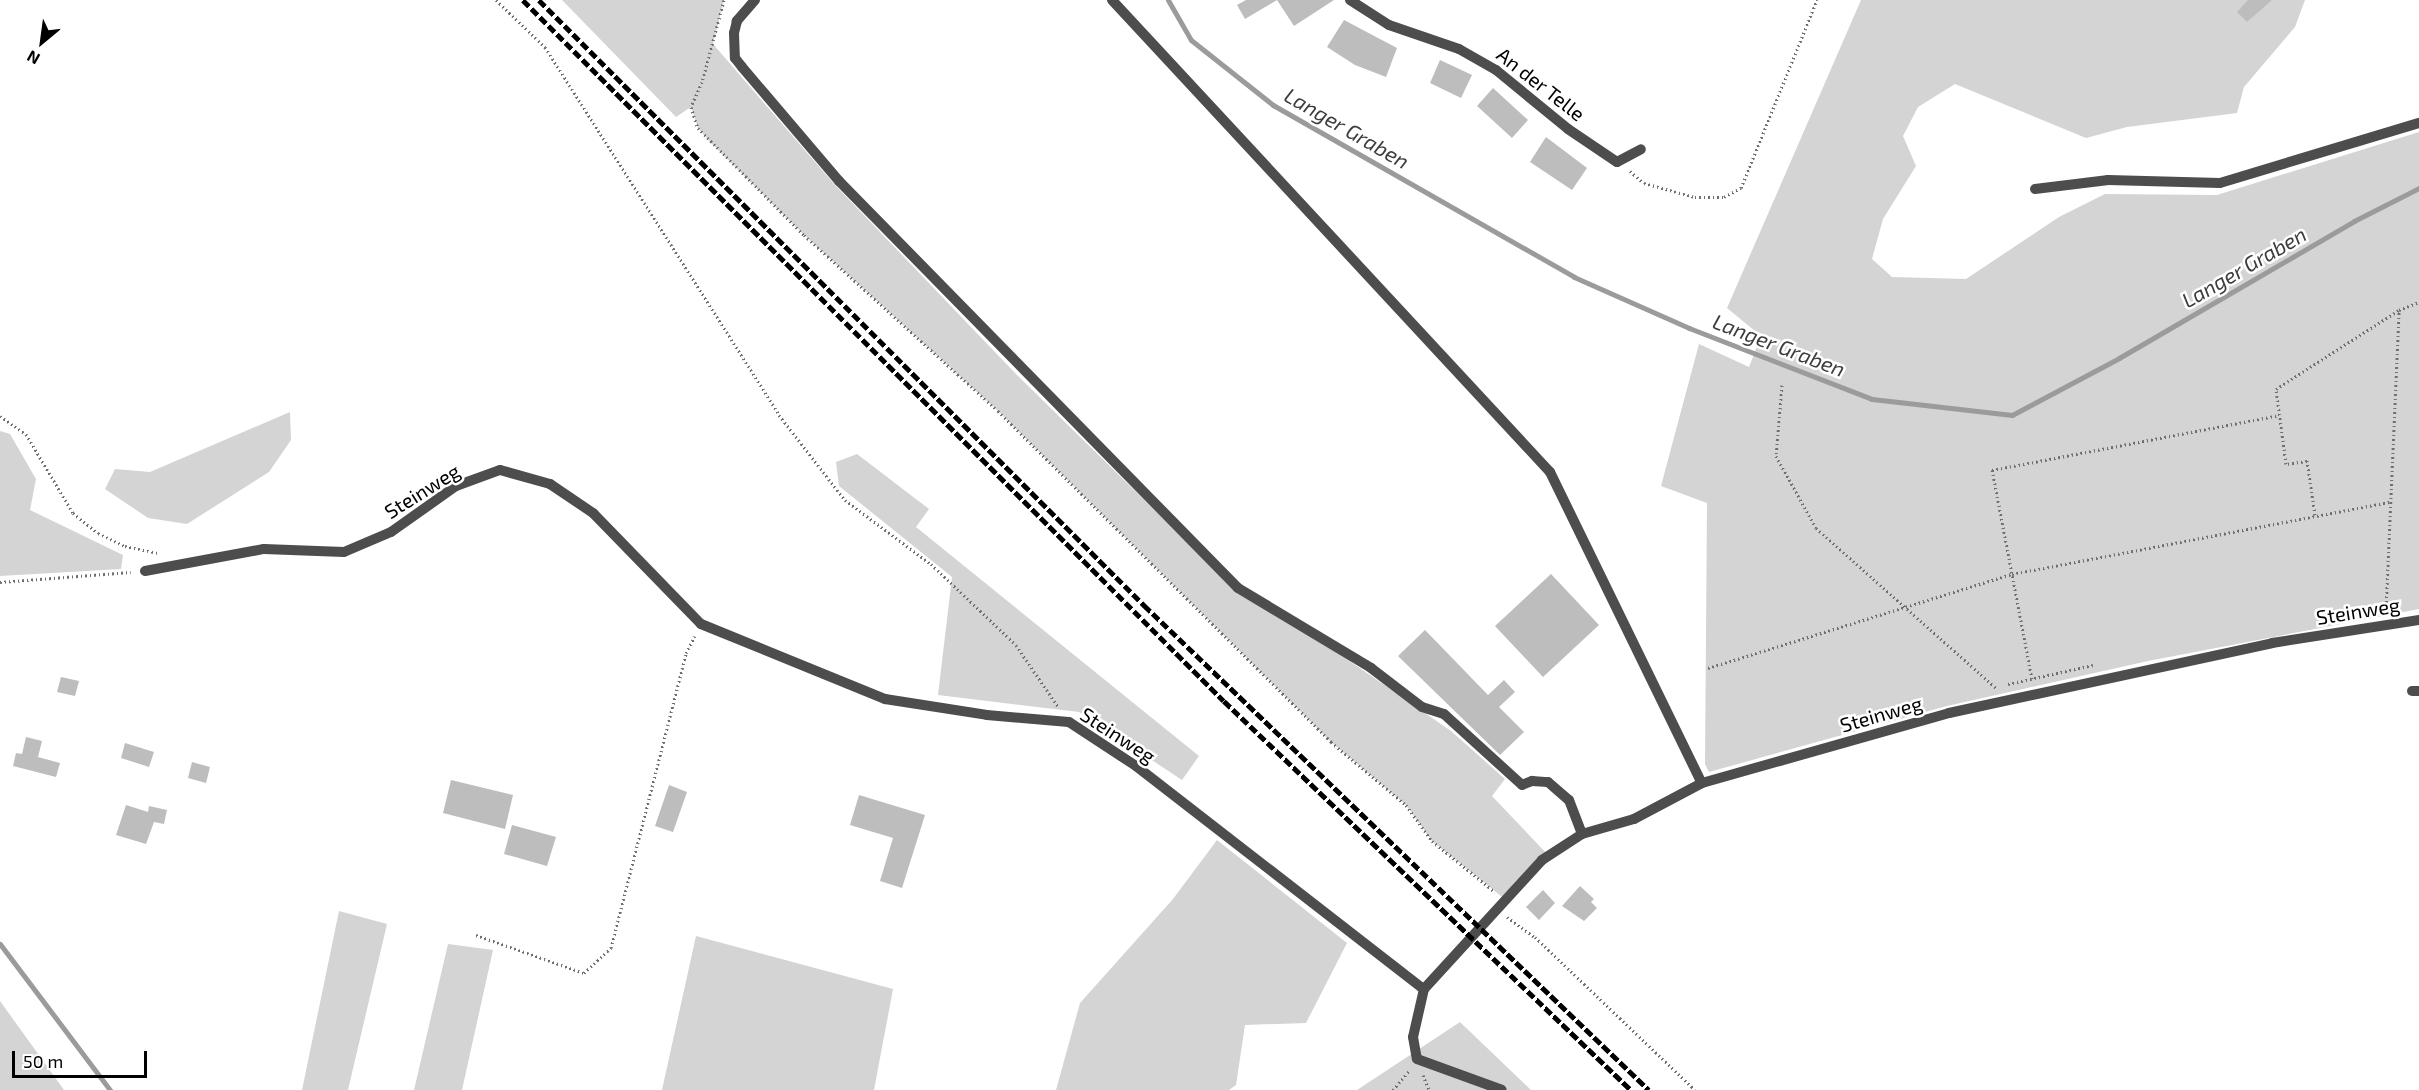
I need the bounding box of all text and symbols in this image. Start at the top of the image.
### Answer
north arrow [12,12,72,72]
street label: An der Telle [1492,42,1590,126]
text: N [23,47,43,69]
water label: Langer Graben [1280,82,1414,174]
water label: Langer Graben [2177,221,2311,313]
water label: Langer Graben [1709,308,1849,382]
street label: Steinweg [380,458,464,524]
street label: Steinweg [2314,593,2402,629]
street label: Steinweg [1837,691,1925,737]
street label: Steinweg [1076,702,1160,768]
scale bar [15,1039,150,1077]
text: 50 m [23,1050,63,1072]

